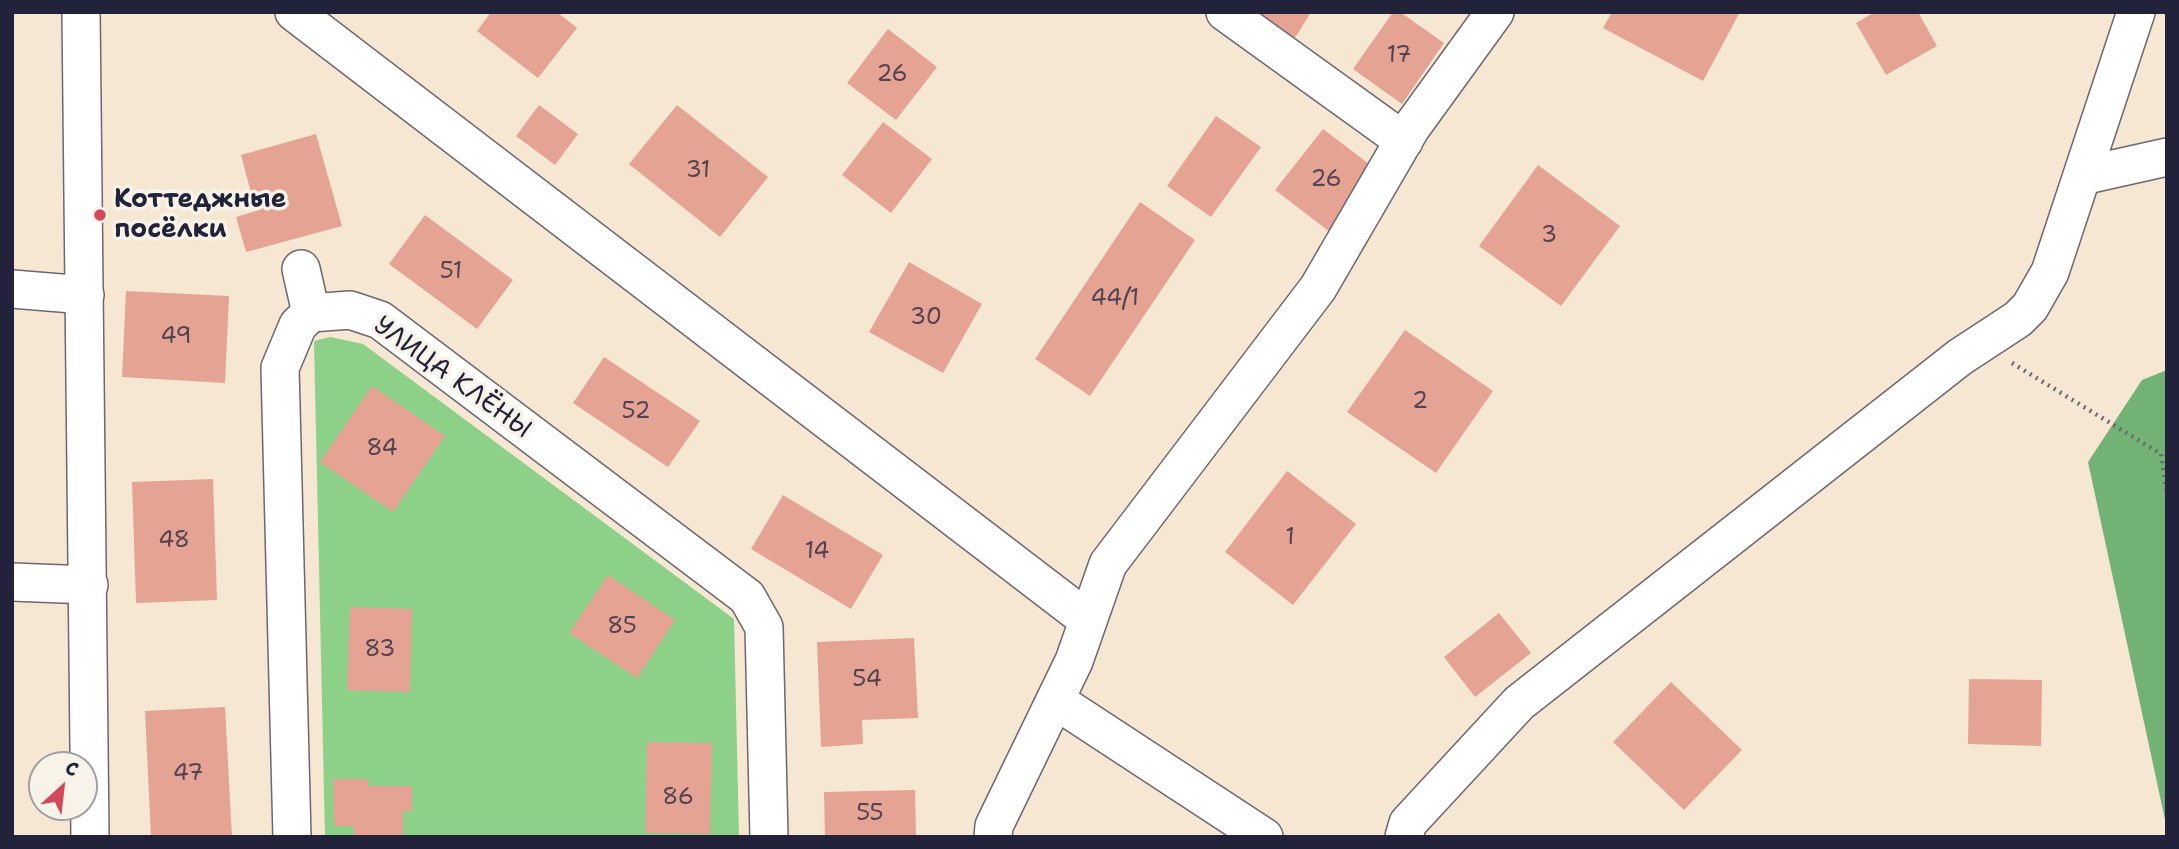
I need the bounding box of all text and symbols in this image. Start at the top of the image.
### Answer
house number: 17 [1387,42,1411,70]
house number: 26 [876,61,908,89]
house number: 31 [686,157,710,185]
house number: 26 [1310,166,1342,194]
place label: Коттеджные посёлки [114,184,286,246]
marker: Коттеджные посёлки [92,207,108,223]
house number: 3 [1541,222,1557,250]
house number: 51 [440,258,462,286]
house number: 44/1 [1091,285,1139,313]
house number: 30 [910,304,942,332]
street label: УЛИЦА КЛЁНЫ [367,310,537,446]
house number: 49 [160,323,192,351]
house number: 2 [1412,388,1428,416]
house number: 52 [622,398,650,426]
house number: 84 [366,435,398,463]
house number: 1 [1285,524,1295,552]
house number: 48 [158,527,190,555]
house number: 14 [805,538,829,566]
house number: 85 [607,613,637,641]
house number: 83 [365,636,395,664]
house number: 54 [852,666,882,694]
north arrow [28,751,98,821]
text: С [61,755,83,782]
house number: 47 [173,760,203,788]
house number: 86 [662,784,694,812]
house number: 55 [856,800,884,828]

